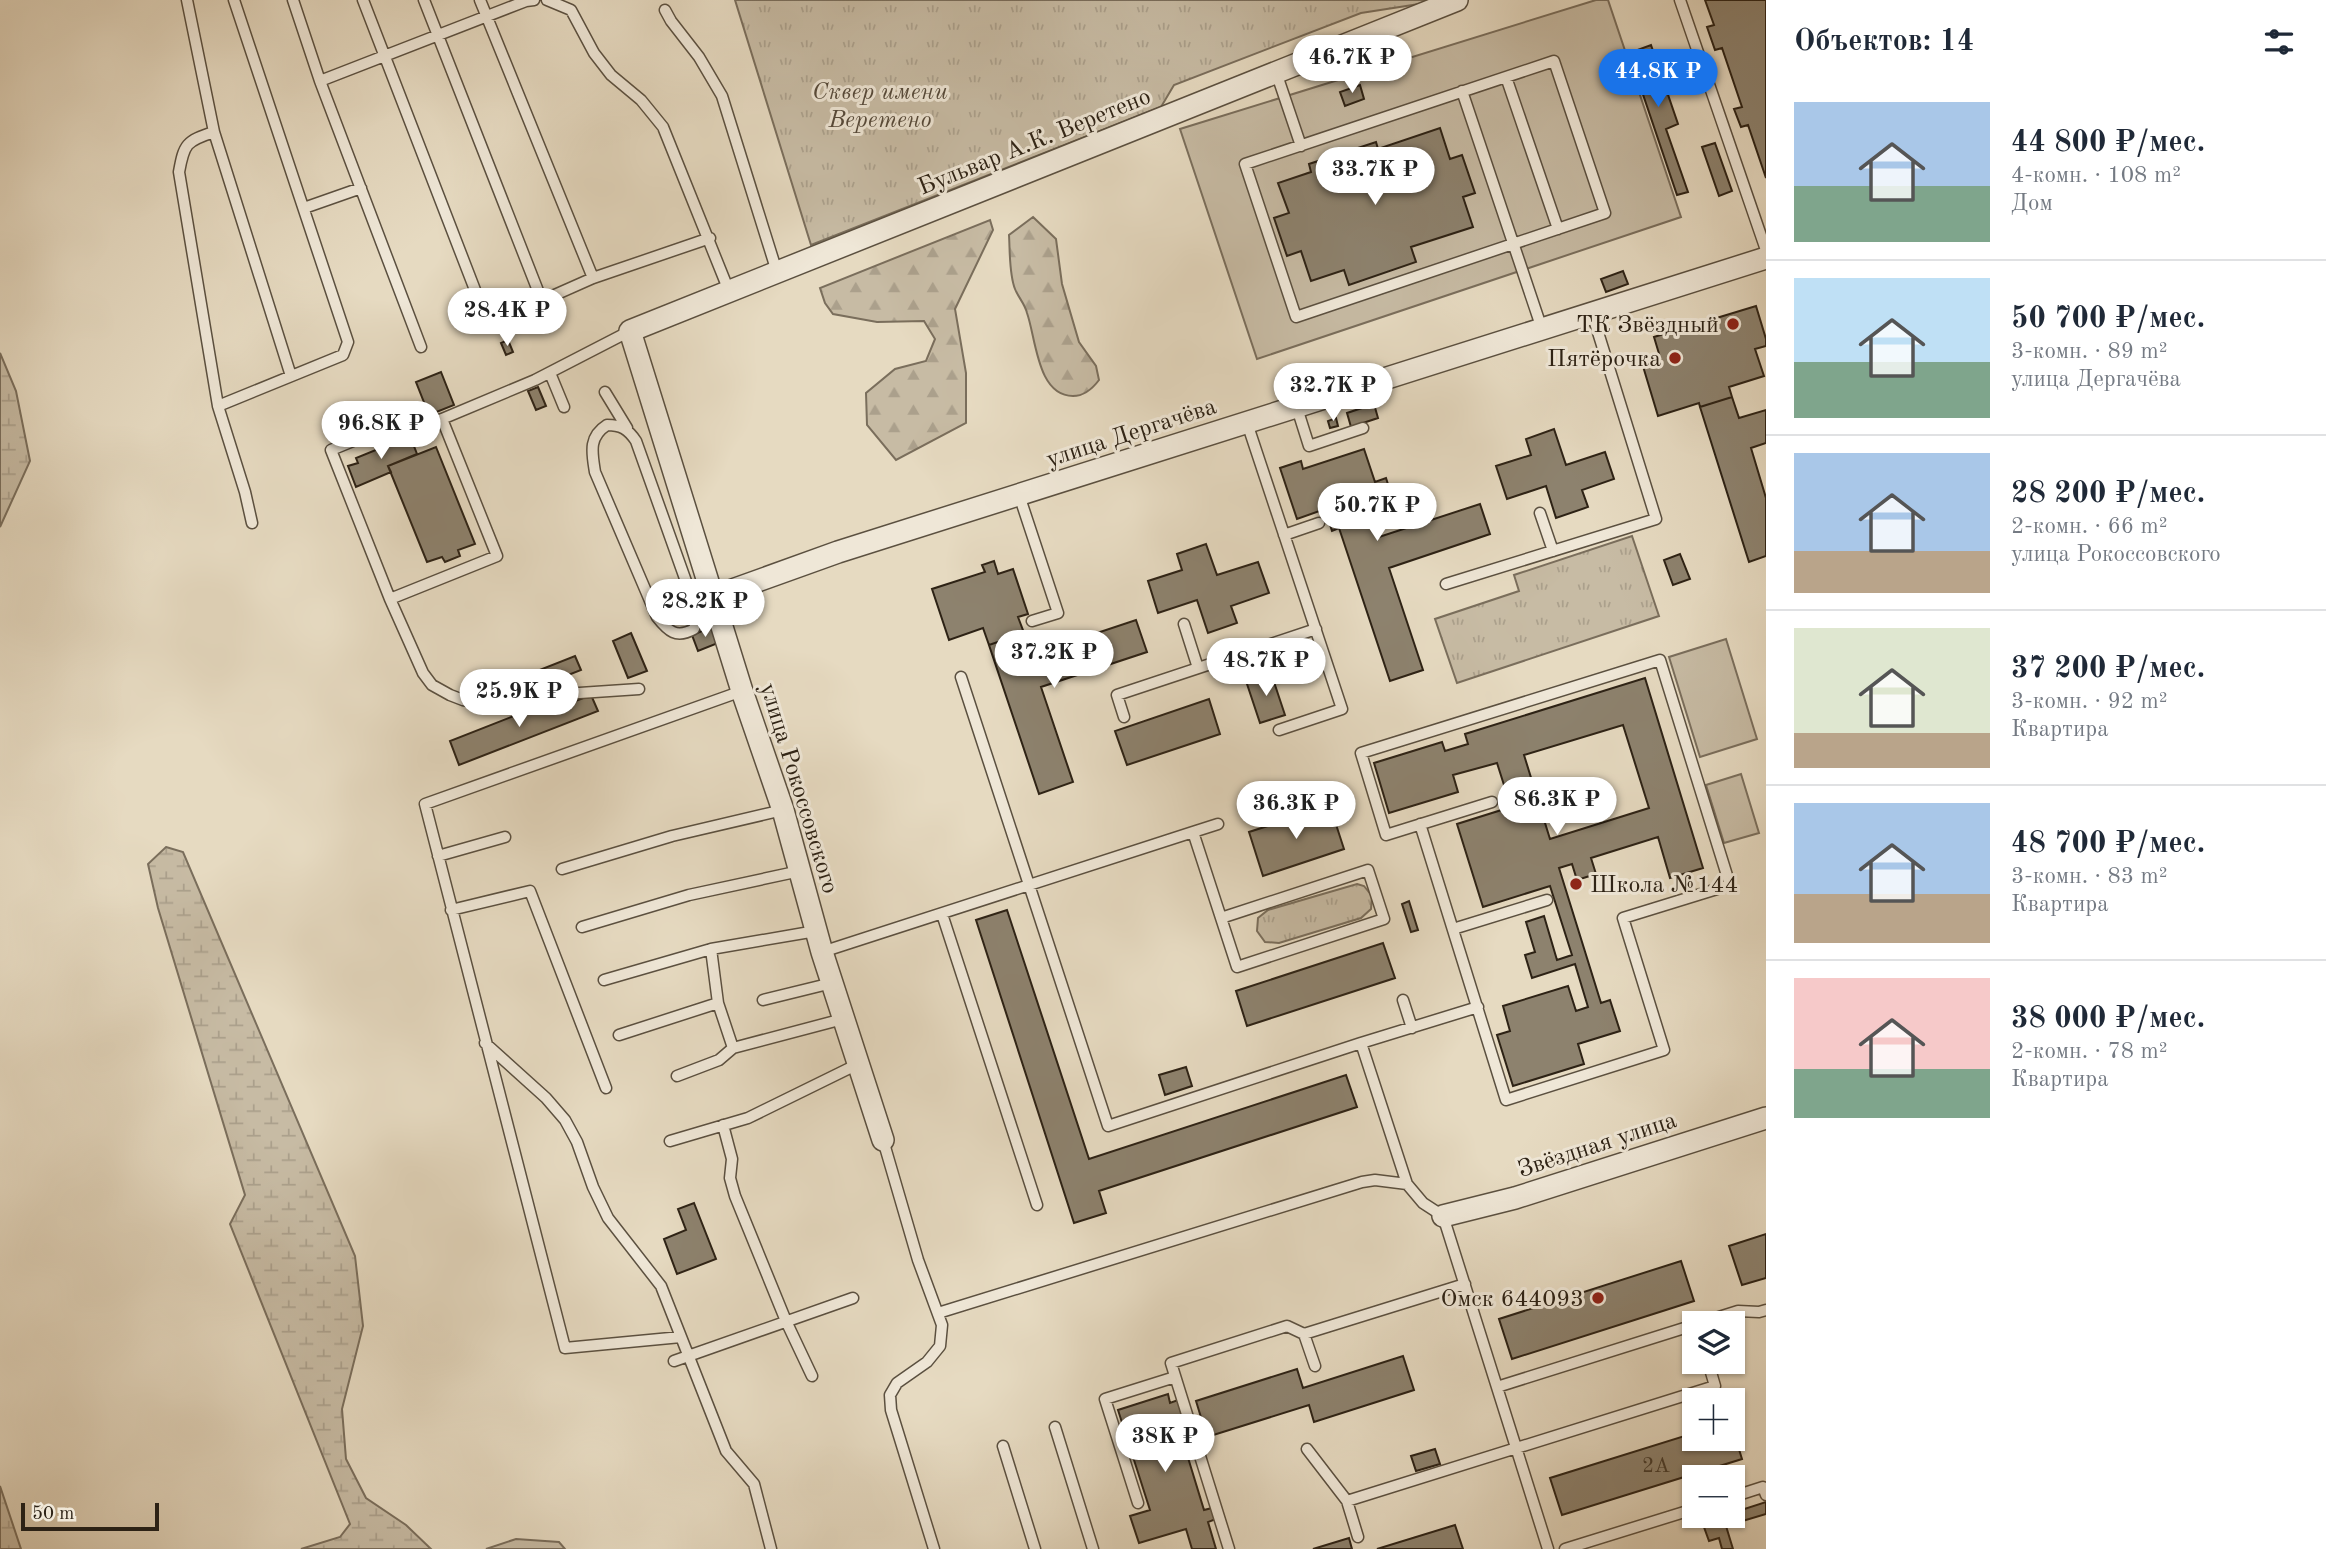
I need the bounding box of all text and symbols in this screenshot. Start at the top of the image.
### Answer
icon: filters [2260,23,2298,61]
text: Объектов: 14 [1794,27,1974,57]
pin: 46.7K ₽ [1287,36,1417,95]
text: 46.7K ₽ [1309,46,1395,69]
pin: 44.8K ₽ [1593,50,1723,109]
text: 44.8K ₽ [1615,60,1701,83]
park label: Сквер имени Веретено [812,81,948,133]
street label: Бульвар А.К. Веретено [915,85,1155,201]
text: 44 800 ₽/мес. [2011,128,2205,158]
icon: home [1850,130,1934,214]
pin: 33.7K ₽ [1310,148,1440,207]
text: 33.7K ₽ [1332,158,1418,181]
text: 4-комн. · 108 m² [2011,164,2181,187]
text: Дом [2011,192,2053,215]
pin: 28.4K ₽ [442,288,572,348]
text: 28.4K ₽ [464,299,550,322]
text: 50 700 ₽/мес. [2011,304,2205,334]
icon: home [1850,306,1934,390]
place label: ТК Звёздный [1576,314,1719,338]
marker: ТК Звёздный [1725,316,1741,332]
text: 3-комн. · 89 m² [2011,340,2168,363]
place label: Пятёрочка [1547,348,1661,372]
marker: Пятёрочка [1667,350,1683,366]
pin: 32.7K ₽ [1268,364,1398,423]
text: улица Дергачёва [2011,368,2181,391]
text: 32.7K ₽ [1290,374,1376,397]
street label: улица Дергачёва [1044,395,1220,473]
pin: 96.8K ₽ [316,402,446,461]
text: 96.8K ₽ [338,412,424,435]
text: 28 200 ₽/мес. [2011,479,2205,509]
icon: home [1850,481,1934,565]
pin: 50.7K ₽ [1312,484,1442,543]
text: 50.7K ₽ [1334,494,1420,517]
text: 2-комн. · 66 m² [2011,515,2168,538]
text: улица Рокоссовского [2011,543,2221,566]
pin: 28.2K ₽ [640,580,770,639]
text: 28.2K ₽ [662,590,748,613]
pin: 37.2K ₽ [989,630,1119,690]
pin: 48.7K ₽ [1201,638,1331,698]
text: 37.2K ₽ [1011,641,1097,664]
text: 48.7K ₽ [1223,649,1309,672]
text: 37 200 ₽/мес. [2011,654,2205,684]
icon: home [1850,656,1934,740]
pin: 25.9K ₽ [454,670,584,729]
text: 25.9K ₽ [476,680,562,703]
street label: улица Рокоссовского [755,680,842,897]
text: 3-комн. · 92 m² [2011,690,2168,713]
text: Квартира [2011,718,2109,741]
pin: 86.3K ₽ [1492,778,1622,837]
pin: 36.3K ₽ [1231,782,1361,841]
text: 86.3K ₽ [1514,788,1600,811]
text: 36.3K ₽ [1253,792,1339,815]
text: 48 700 ₽/мес. [2011,829,2205,859]
icon: home [1850,831,1934,915]
text: 3-комн. · 83 m² [2011,865,2168,888]
place label: Школа №144 [1590,874,1738,898]
marker: Школа №144 [1568,876,1584,892]
text: Квартира [2011,893,2109,916]
text: 38 000 ₽/мес. [2011,1004,2205,1034]
icon: home [1850,1006,1934,1090]
text: 2-комн. · 78 m² [2011,1040,2168,1063]
text: Квартира [2011,1068,2109,1091]
street label: Звёздная улица [1515,1109,1680,1183]
place label: Омск 644093 [1441,1288,1584,1312]
marker: Омск 644093 [1590,1290,1606,1306]
map controls [1682,1311,1745,1528]
button: layers [1682,1311,1745,1374]
button: + [1682,1388,1745,1451]
pin: 38K ₽ [1116,1414,1214,1474]
text: 38K ₽ [1132,1425,1198,1448]
house number: 2А [1642,1456,1670,1477]
button: − [1682,1465,1745,1528]
scale bar [21,1500,159,1532]
text: 50 m [32,1505,74,1524]

